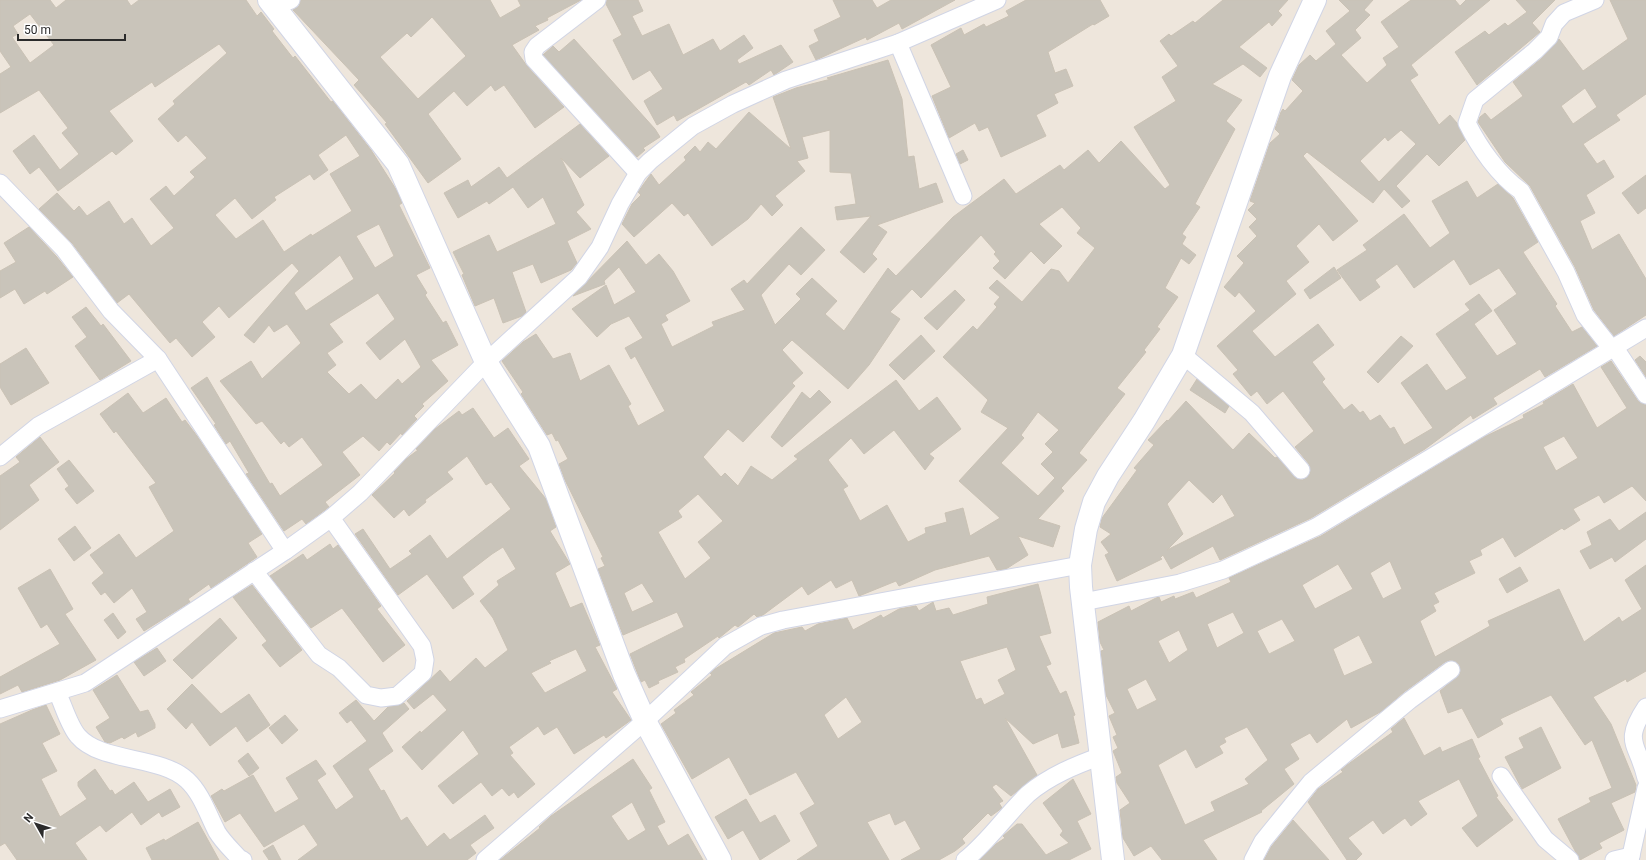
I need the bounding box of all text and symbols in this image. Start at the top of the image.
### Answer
scale bar [18,16,125,42]
text: 50 m [24,23,51,37]
north arrow [16,804,56,844]
text: N [21,811,36,825]

